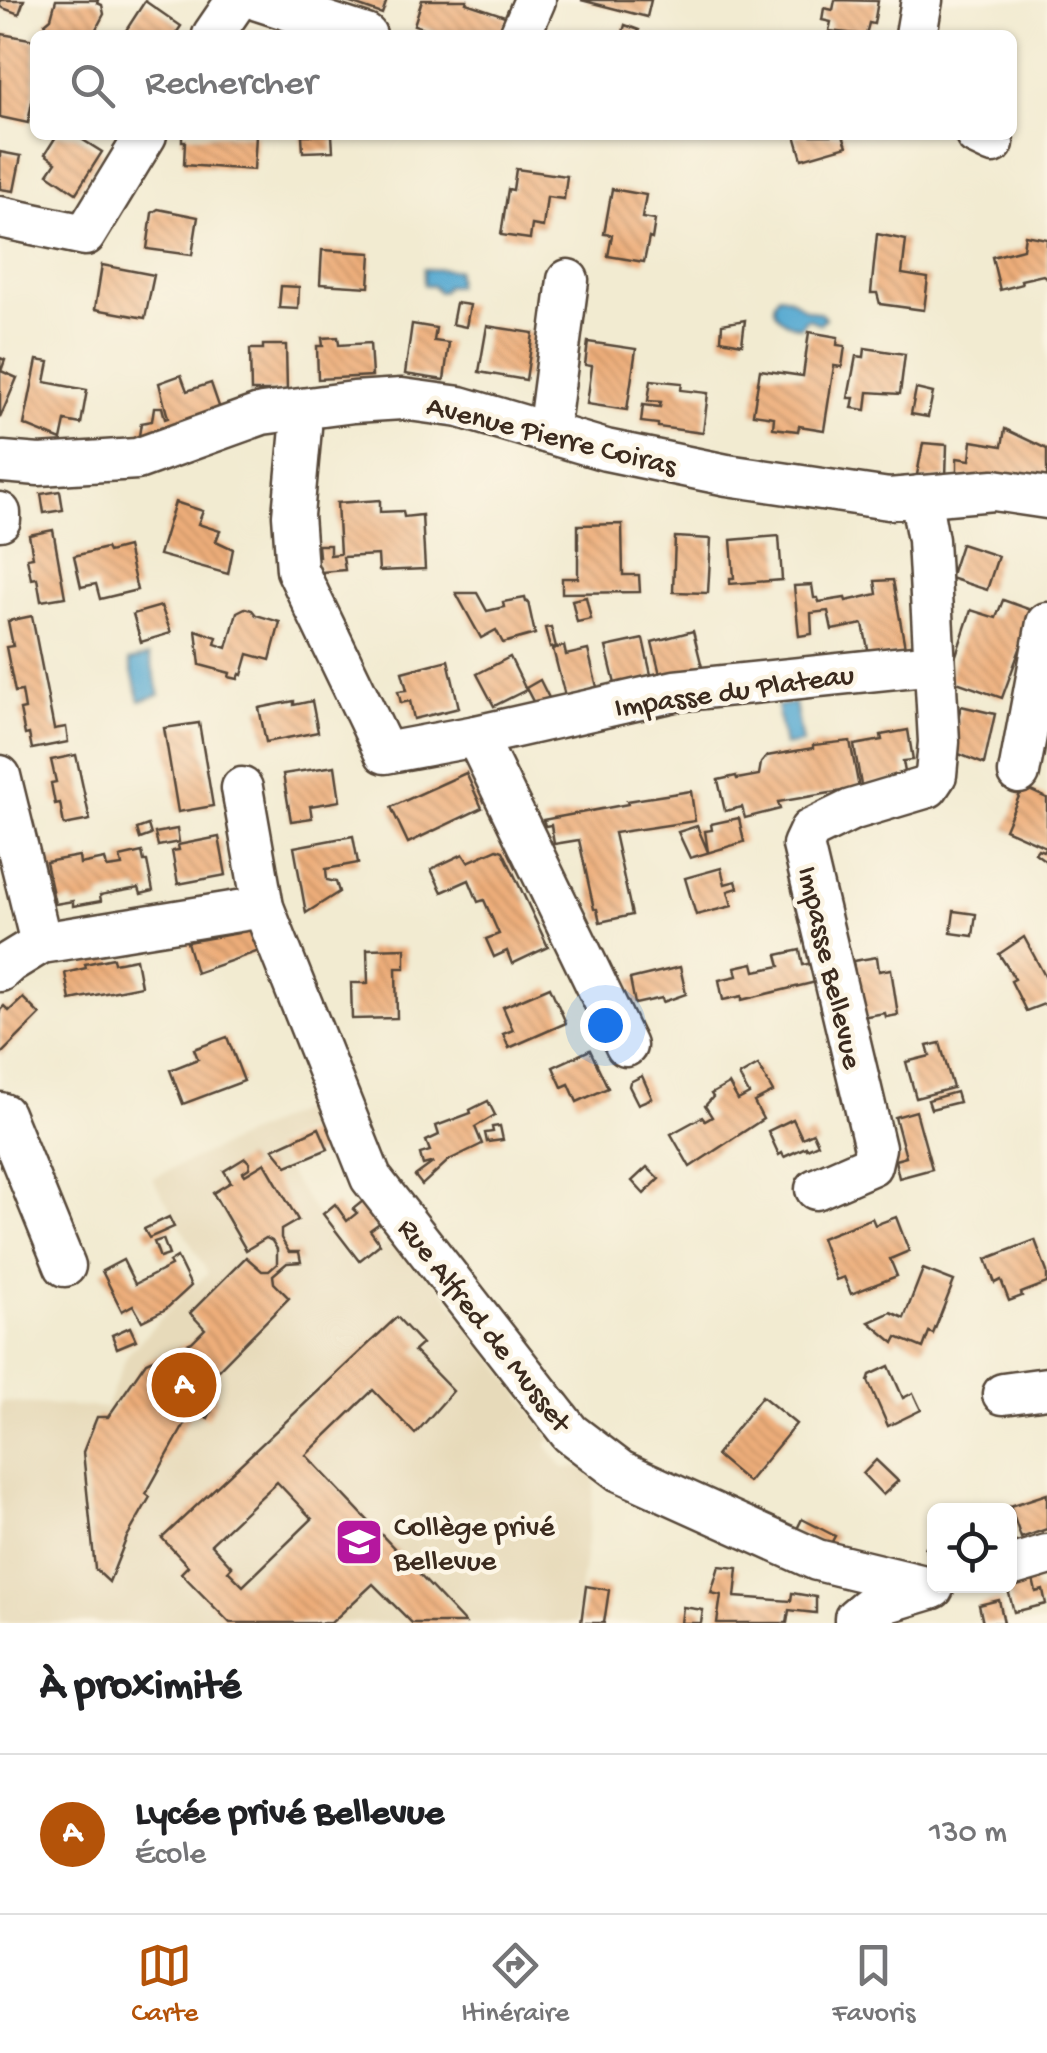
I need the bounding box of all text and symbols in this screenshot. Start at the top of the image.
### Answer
search box [30,30,1017,140]
icon: search [65,58,120,113]
text: Rechercher [145,63,317,107]
street label: Avenue Pierre Coiras [422,390,680,487]
street label: Impasse du Plateau [613,659,857,728]
street label: Impasse Bellevue [787,863,868,1073]
your location [580,1000,631,1051]
street label: Rue Alfred de Musset [388,1213,578,1443]
pin: A [152,1348,216,1422]
map controls [927,1503,1017,1593]
button: locate [927,1503,1017,1593]
place label: Collège privé Bellevue [393,1512,555,1581]
school or university icon: Collège privé Bellevue [333,1516,385,1568]
text: À proximité [40,1664,241,1713]
text: Lycée privé Bellevue [135,1793,444,1837]
text: A [63,1815,82,1853]
text: 130 m [929,1815,1007,1853]
text: École [135,1837,206,1875]
tab: Carte [132,1938,198,2031]
tab: Itinéraire [461,1938,569,2031]
tab: Favoris [832,1938,915,2031]

